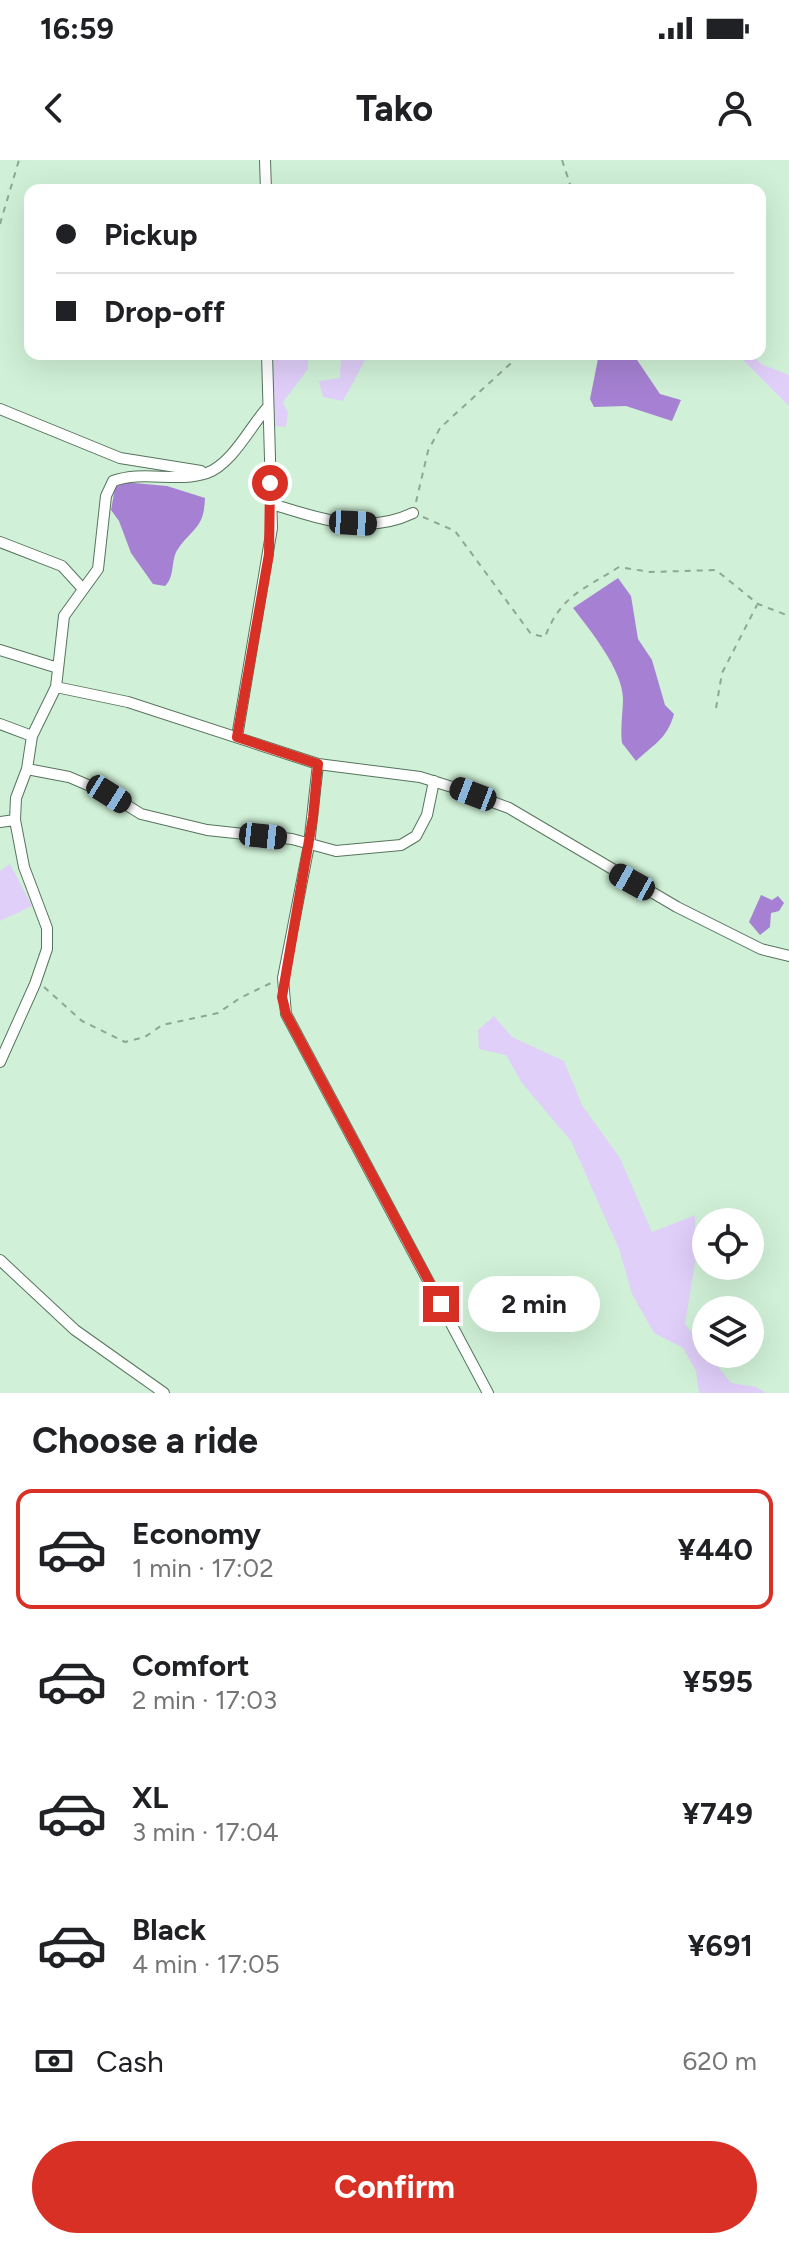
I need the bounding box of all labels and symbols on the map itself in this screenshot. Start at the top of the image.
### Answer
route start [252,465,288,501]
car [328,510,378,536]
car [82,771,136,817]
car [446,774,500,814]
car [238,822,288,850]
car [605,860,659,904]
callout: 2 min [469,1276,601,1332]
route end [423,1286,459,1322]

